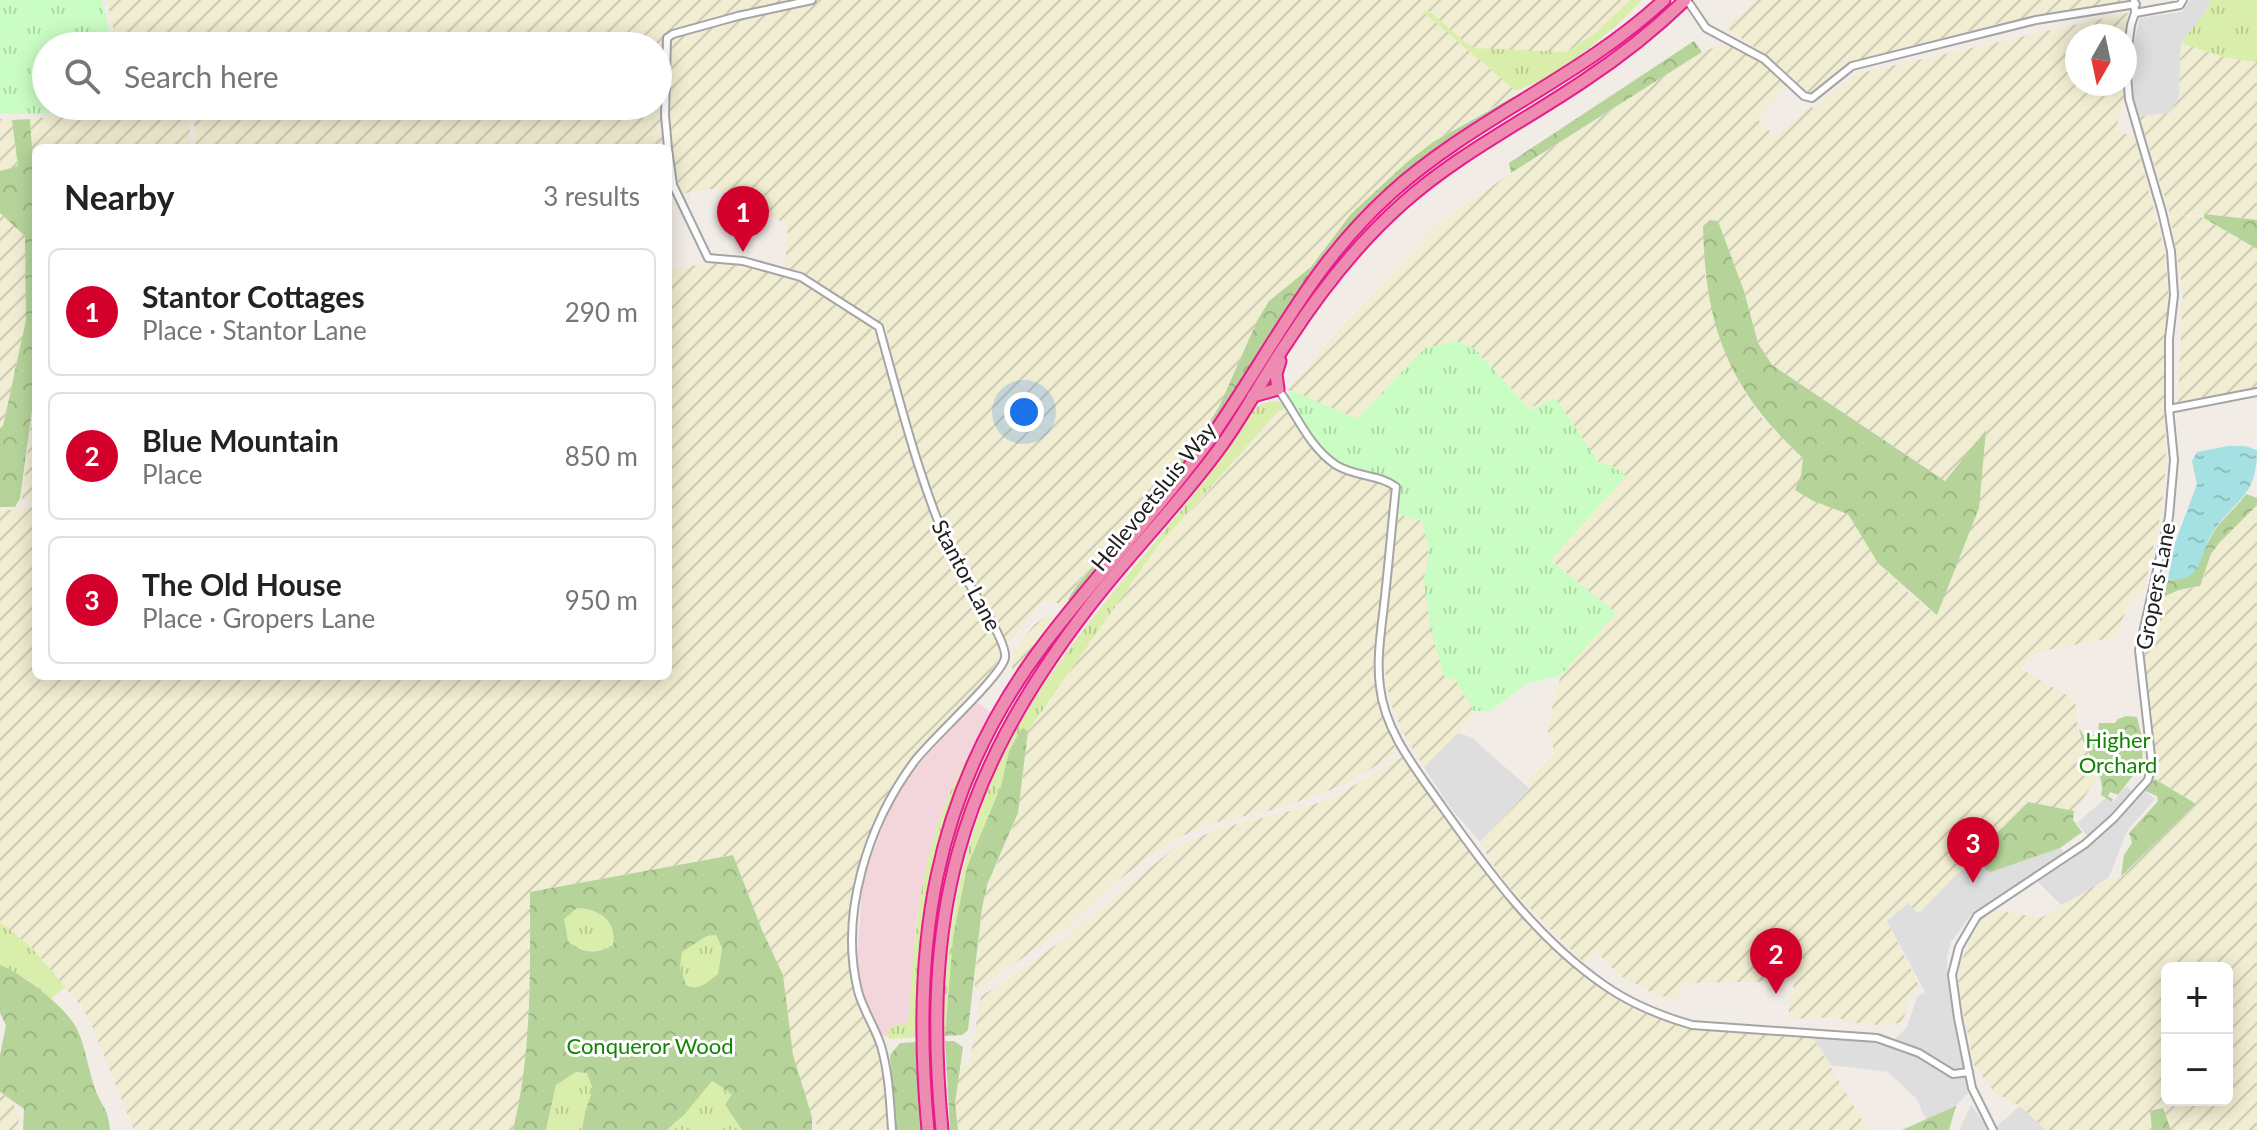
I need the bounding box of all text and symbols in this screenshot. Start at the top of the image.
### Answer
north arrow [2065,24,2137,96]
search box [32,32,672,120]
icon: search [60,54,104,98]
text: Search here [124,58,279,94]
text: Nearby [64,176,175,217]
text: 3 results [543,180,640,212]
pin: 1 [717,186,769,252]
text: Stantor Cottages [142,278,365,314]
text: 1 [84,296,100,328]
text: 290 m [565,296,638,328]
text: Place · Stantor Lane [142,314,367,346]
your location [1004,392,1044,432]
street label: Hellevoetsluis Way [1085,416,1222,576]
text: Blue Mountain [142,422,339,458]
text: 2 [84,440,100,472]
text: 850 m [565,440,638,472]
text: Place [142,458,203,490]
street label: Stantor Lane [926,515,1008,635]
street label: Gropers Lane [2129,520,2181,652]
text: The Old House [142,566,342,602]
text: 3 [84,584,100,616]
text: 950 m [565,584,638,616]
text: Place · Gropers Lane [142,602,375,634]
park label: Higher Orchard [2079,726,2157,778]
pin: 3 [1947,817,1999,883]
pin: 2 [1750,928,1802,994]
map controls [2161,962,2233,1106]
button: + [2161,962,2233,1034]
park label: Conqueror Wood [566,1032,734,1059]
button: − [2161,1034,2233,1106]

